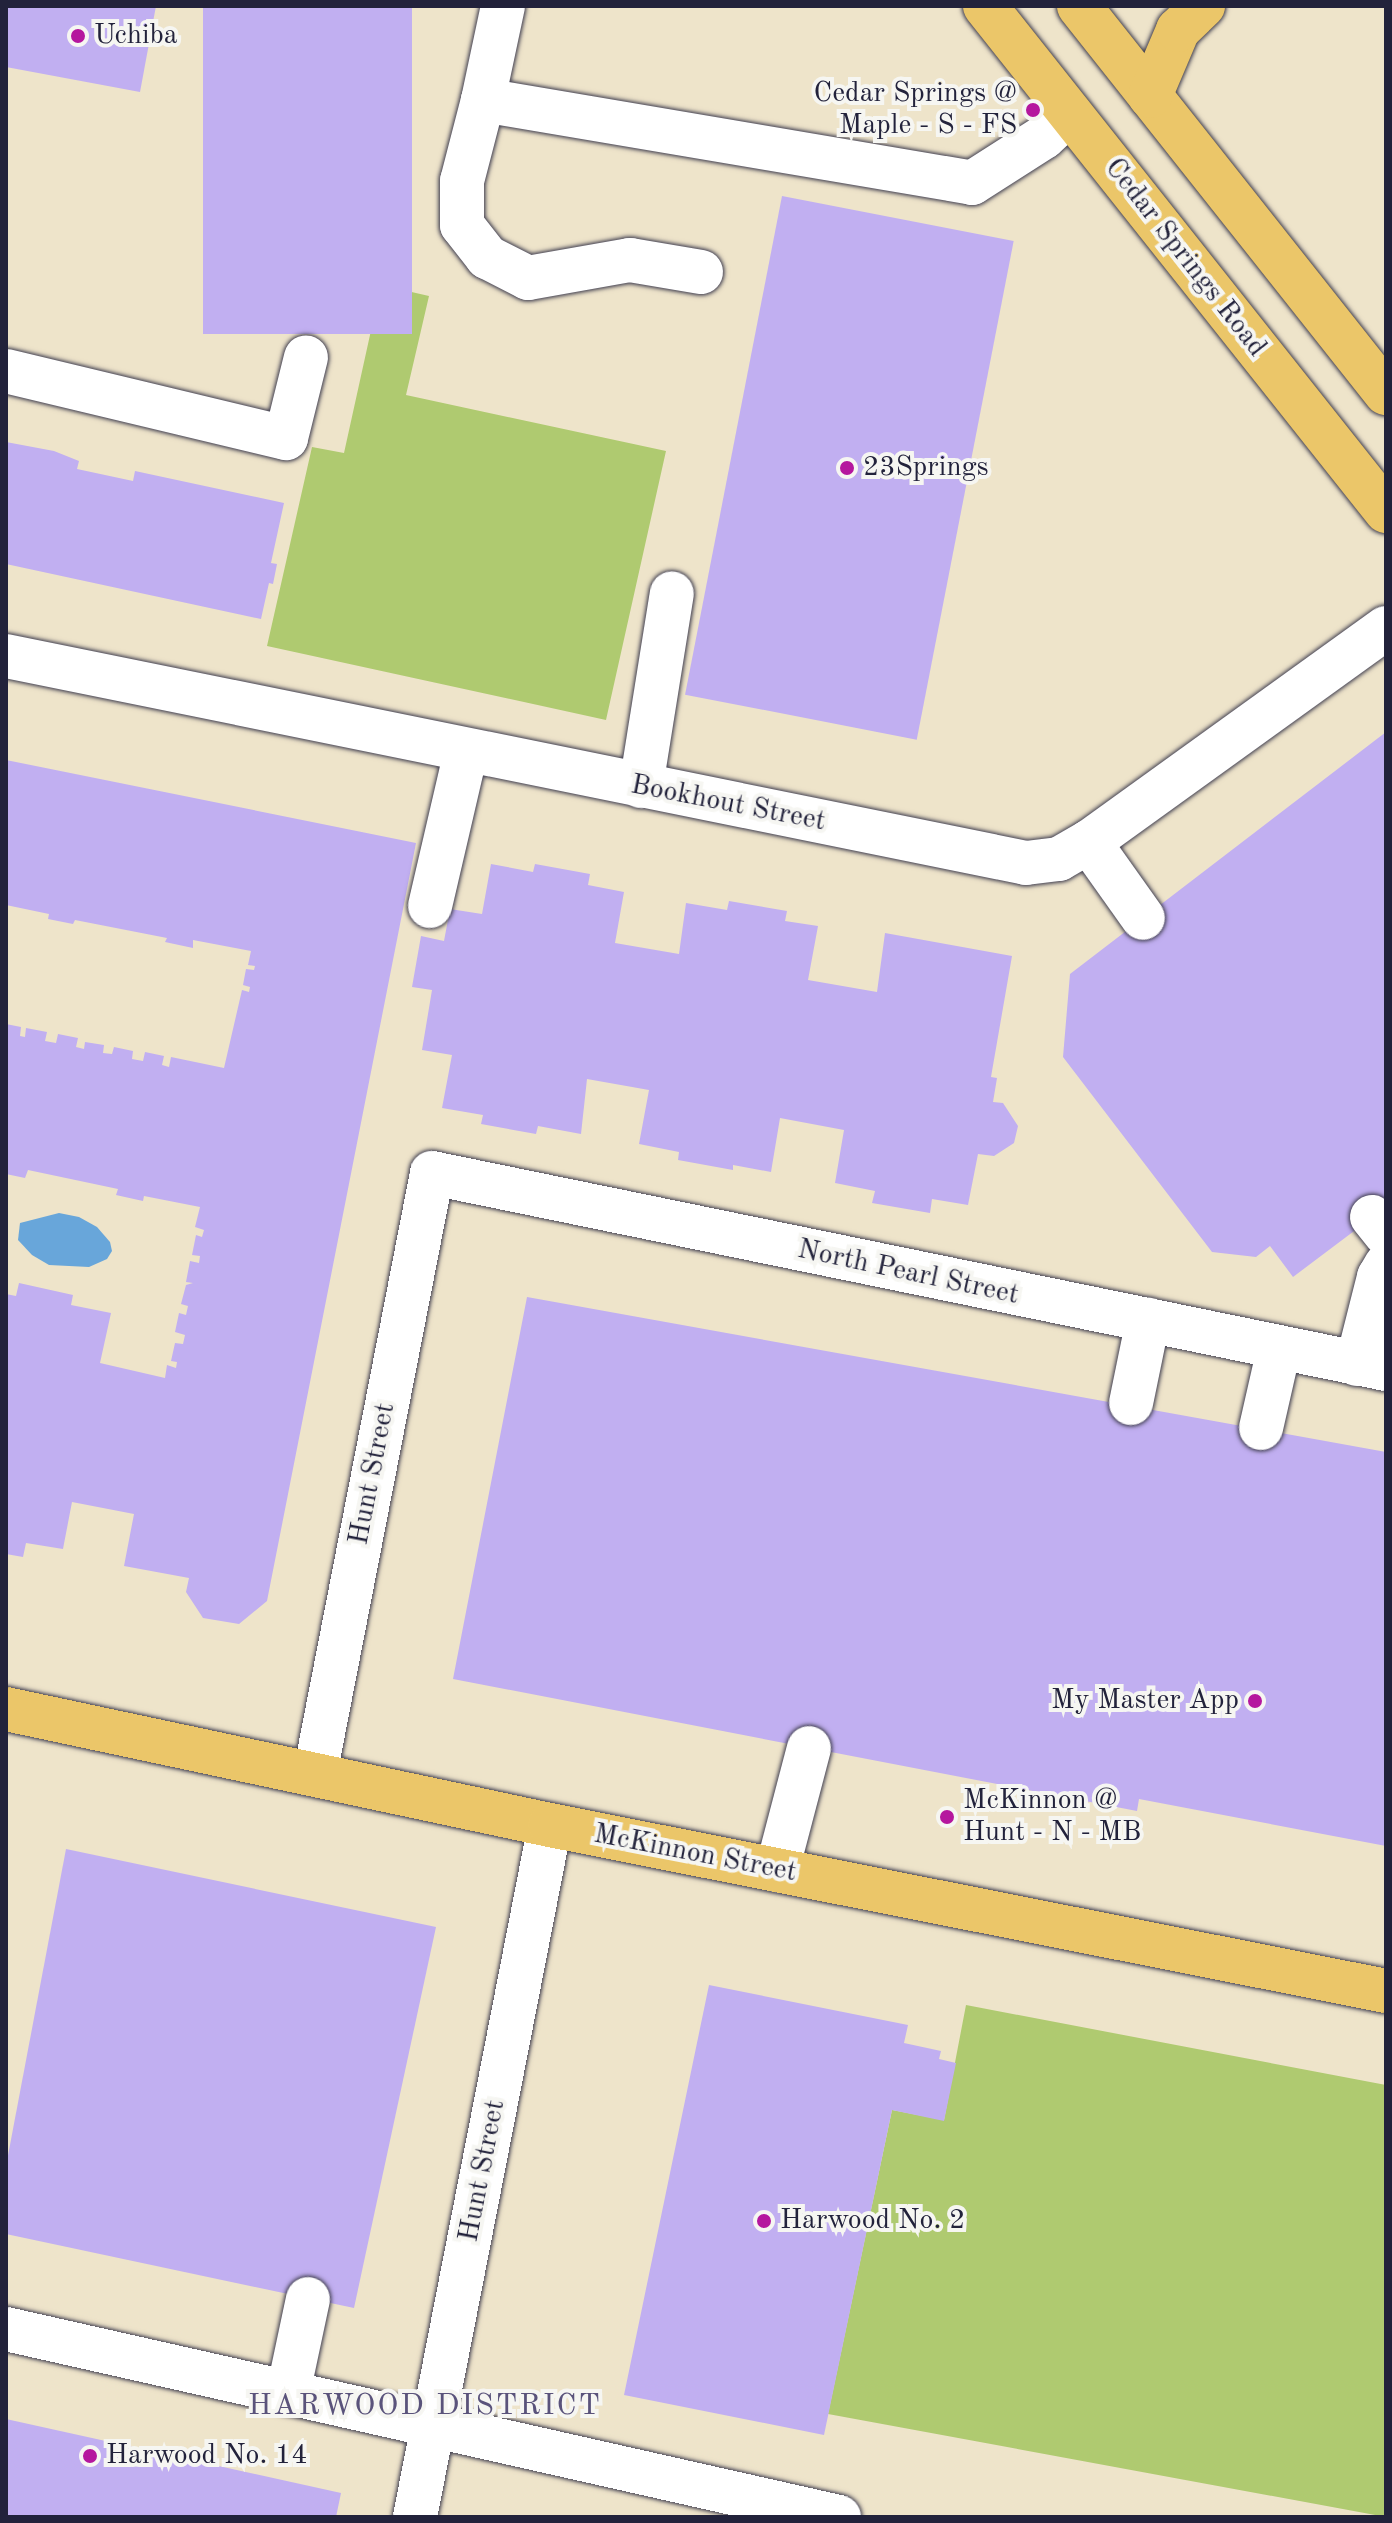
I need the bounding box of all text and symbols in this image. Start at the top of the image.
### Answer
place label: Uchiba [94,19,178,53]
marker: Uchiba [69,27,87,45]
place label: Cedar Springs @ Maple - S - FS [813,77,1017,143]
marker: Cedar Springs @ Maple - S - FS [1024,101,1042,119]
street label: Cedar Springs Road [1097,152,1273,364]
place label: 23Springs [863,451,989,485]
marker: 23Springs [838,459,856,477]
street label: Bookhout Street [628,769,828,839]
street label: North Pearl Street [794,1233,1022,1313]
street label: Hunt Street [343,1400,403,1548]
place label: My Master App [1051,1684,1239,1718]
marker: My Master App [1246,1692,1264,1710]
place label: McKinnon @ Hunt - N - MB [963,1784,1141,1850]
marker: McKinnon @ Hunt - N - MB [938,1808,956,1826]
street label: McKinnon Street [591,1818,799,1890]
street label: Hunt Street [453,2097,513,2245]
place label: Harwood No. 2 [780,2204,965,2238]
marker: Harwood No. 2 [755,2212,773,2230]
district label: HARWOOD DISTRICT [248,2388,602,2424]
place label: Harwood No. 14 [106,2439,308,2473]
marker: Harwood No. 14 [81,2447,99,2465]

